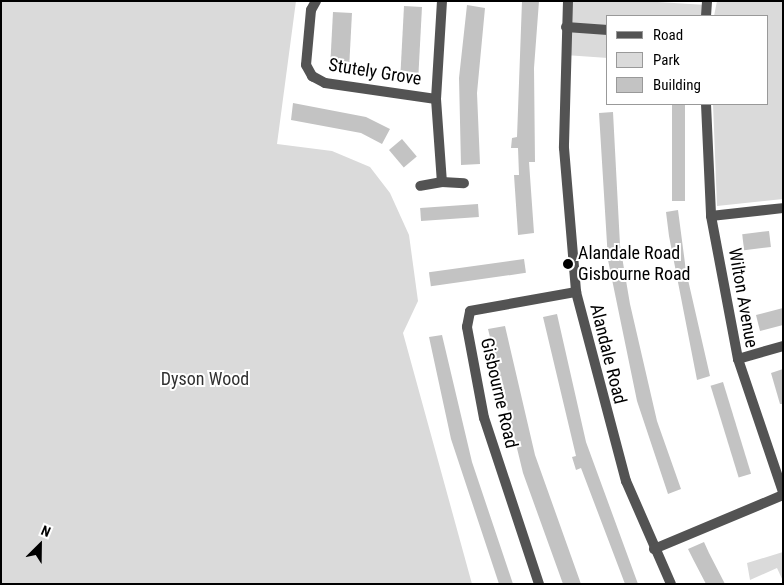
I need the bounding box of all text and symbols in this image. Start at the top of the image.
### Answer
legend [606,15,769,105]
text: Road [653,26,683,44]
text: Park [653,51,680,69]
street label: Stutely Grove [327,54,423,90]
text: Building [653,76,701,94]
place label: Alandale Road Gisbourne Road [578,243,690,286]
street label: Wilton Avenue [724,246,762,350]
marker: Alandale Road Gisbourne Road [562,258,574,270]
street label: Alandale Road [585,302,631,406]
street label: Gisbourne Road [476,336,522,450]
park label: Dyson Wood [161,368,249,390]
north arrow [15,520,65,570]
text: N [39,522,53,540]

